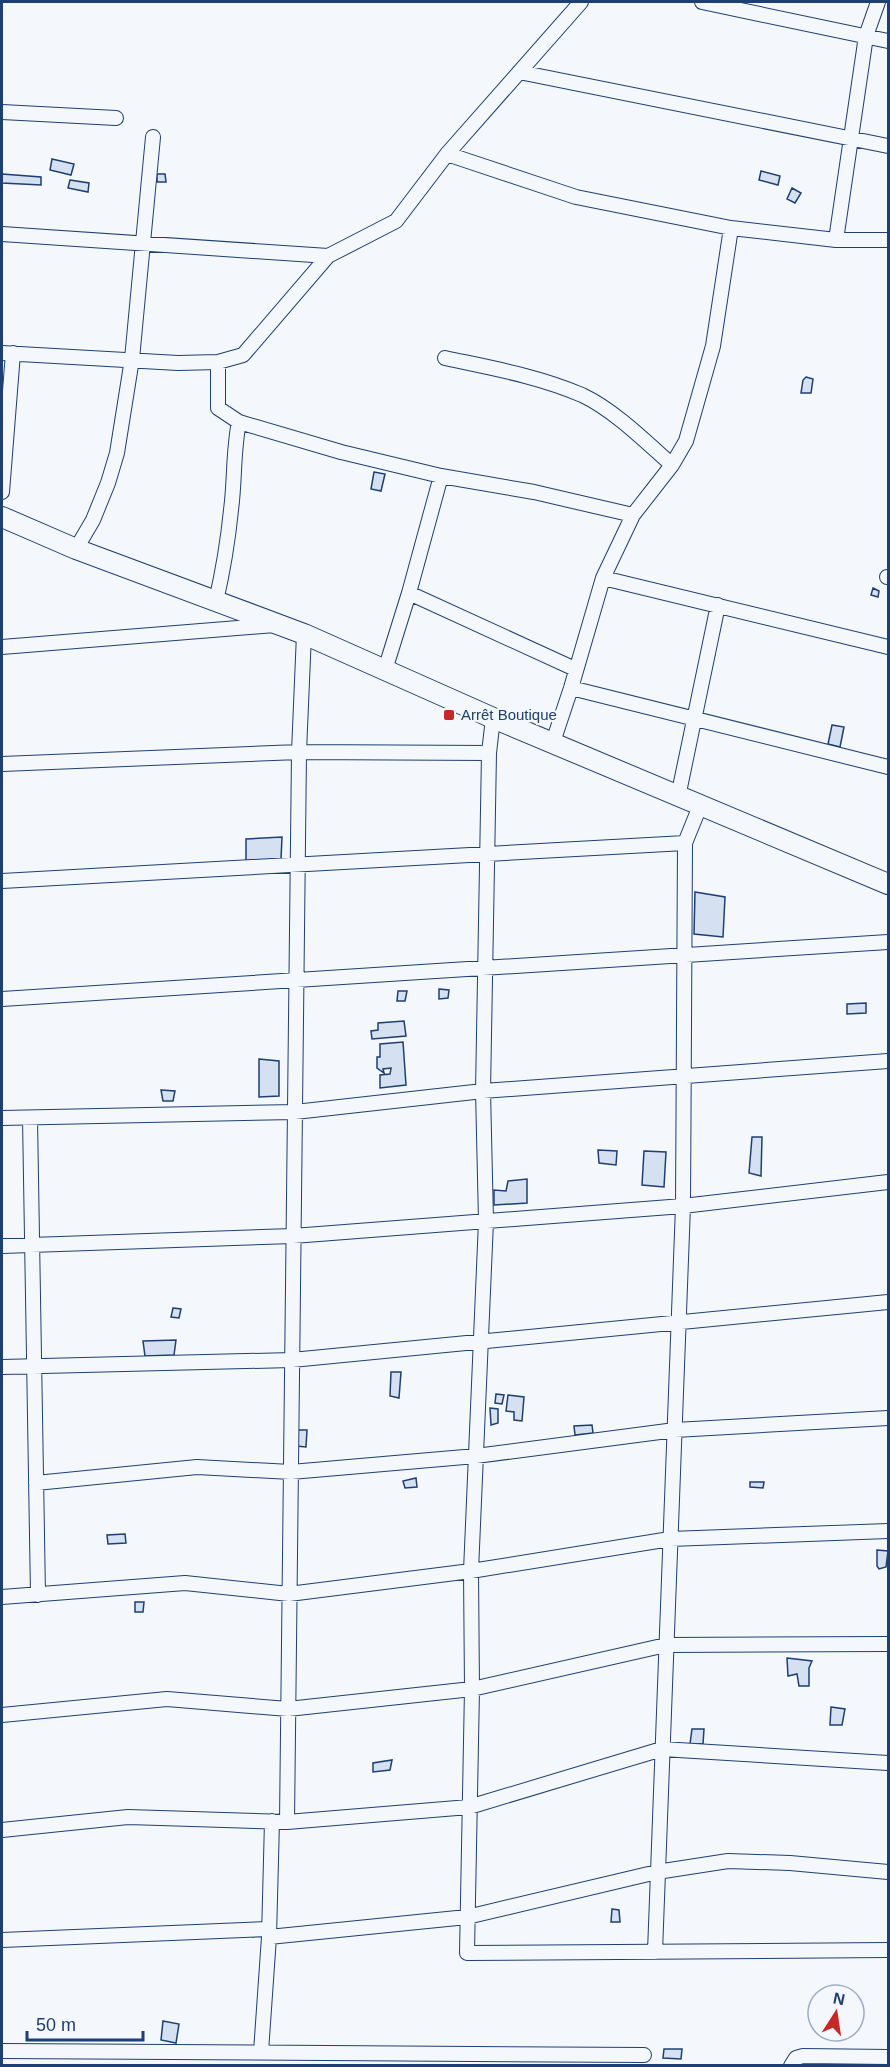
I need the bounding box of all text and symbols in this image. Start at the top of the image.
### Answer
place label: Arrêt Boutique [461,706,557,723]
marker: Arrêt Boutique [442,708,456,722]
north arrow [806,1983,866,2043]
text: N [832,1989,846,2008]
scale bar [27,2004,142,2042]
text: 50 m [36,2015,76,2035]

